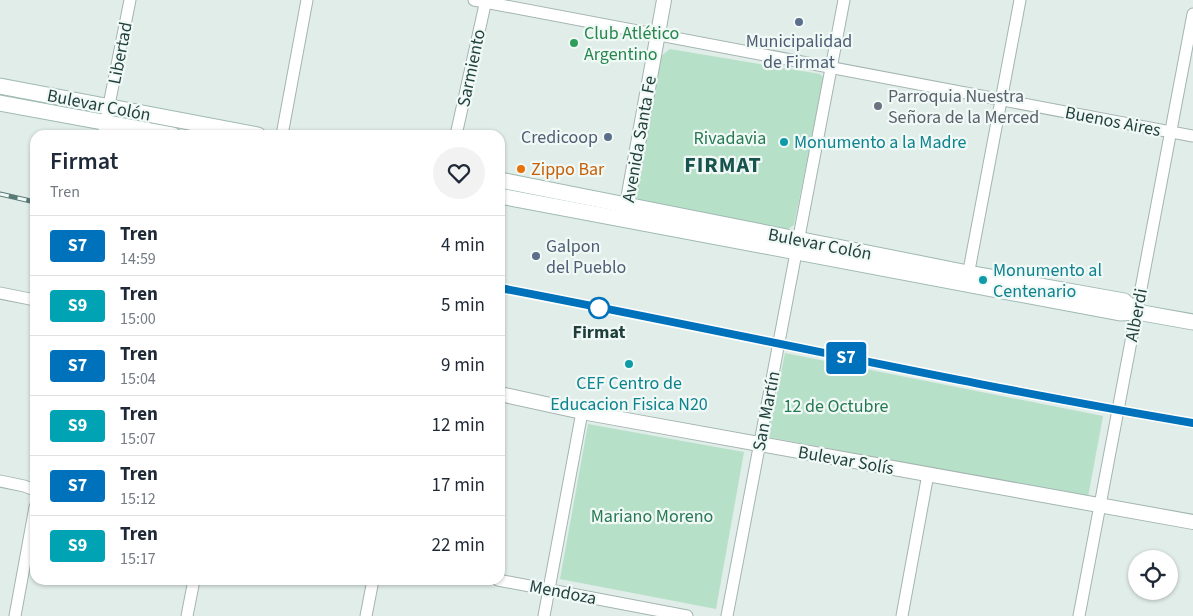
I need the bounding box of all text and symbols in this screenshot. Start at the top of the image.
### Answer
marker: Municipalidad de Firmat [793,16,805,28]
street label: Libertad [102,20,139,86]
place label: Club Atlético Argentino [584,21,679,67]
street label: Sarmiento [451,27,492,109]
place label: Municipalidad de Firmat [746,29,852,75]
marker: Club Atlético Argentino [568,37,580,49]
street label: Avenida Santa Fe [616,74,663,204]
street label: Bulevar Colón [45,83,153,128]
place label: Parroquia Nuestra Señora de la Merced [888,84,1039,130]
marker: Parroquia Nuestra Señora de la Merced [872,100,884,112]
street label: Buenos Aires [1063,100,1163,143]
place label: Credicoop [521,125,598,150]
park label: Rivadavia [694,126,766,151]
place label: Monumento a la Madre [794,130,967,155]
marker: Credicoop [602,131,614,143]
marker: Monumento a la Madre [778,136,790,148]
text: Firmat [50,144,118,179]
button: heart [433,147,485,199]
district label: FIRMAT [684,149,762,181]
place label: Zippo Bar [531,157,605,182]
marker: Zippo Bar [515,163,527,175]
text: Tren [50,181,80,203]
text: Tren [120,221,158,248]
street label: Bulevar Colón [766,222,874,267]
text: 4 min [441,232,485,259]
text: S7 [68,233,87,258]
place label: Galpon del Pueblo [546,234,626,280]
text: 14:59 [120,248,156,270]
marker: Galpon del Pueblo [530,250,542,262]
place label: Monumento al Centenario [993,258,1102,304]
marker: Monumento al Centenario [977,274,989,286]
text: Tren [120,281,158,308]
street label: Alberdi [1119,286,1154,344]
text: 5 min [441,292,485,319]
text: S9 [68,293,87,318]
marker: Firmat [588,297,610,319]
text: 15:00 [120,308,156,330]
place label: Firmat [572,320,626,345]
text: Tren [120,341,158,368]
line badge: S7 [824,342,868,374]
text: S7 [836,345,856,370]
text: 9 min [441,352,485,379]
text: S7 [68,353,87,378]
marker: CEF Centro de Educacion Fisica N20 [623,358,635,370]
text: 15:04 [120,368,156,390]
street label: San Martín [747,369,786,453]
place label: CEF Centro de Educacion Fisica N20 [550,371,708,417]
park label: 12 de Octubre [784,394,888,419]
text: Tren [120,401,158,428]
text: 12 min [431,412,485,439]
text: S9 [68,413,87,438]
text: 15:07 [120,428,156,450]
street label: Bulevar Solís [796,440,896,481]
text: Tren [120,461,158,488]
text: 17 min [431,472,485,499]
text: S7 [68,473,87,498]
text: 15:12 [120,488,156,510]
park label: Mariano Moreno [591,504,713,529]
text: Tren [120,521,158,548]
text: 22 min [431,532,485,559]
text: S9 [68,533,87,558]
text: 15:17 [120,548,156,570]
map controls [1128,550,1178,600]
button: locate [1128,550,1178,600]
street label: Mendoza [527,574,599,611]

